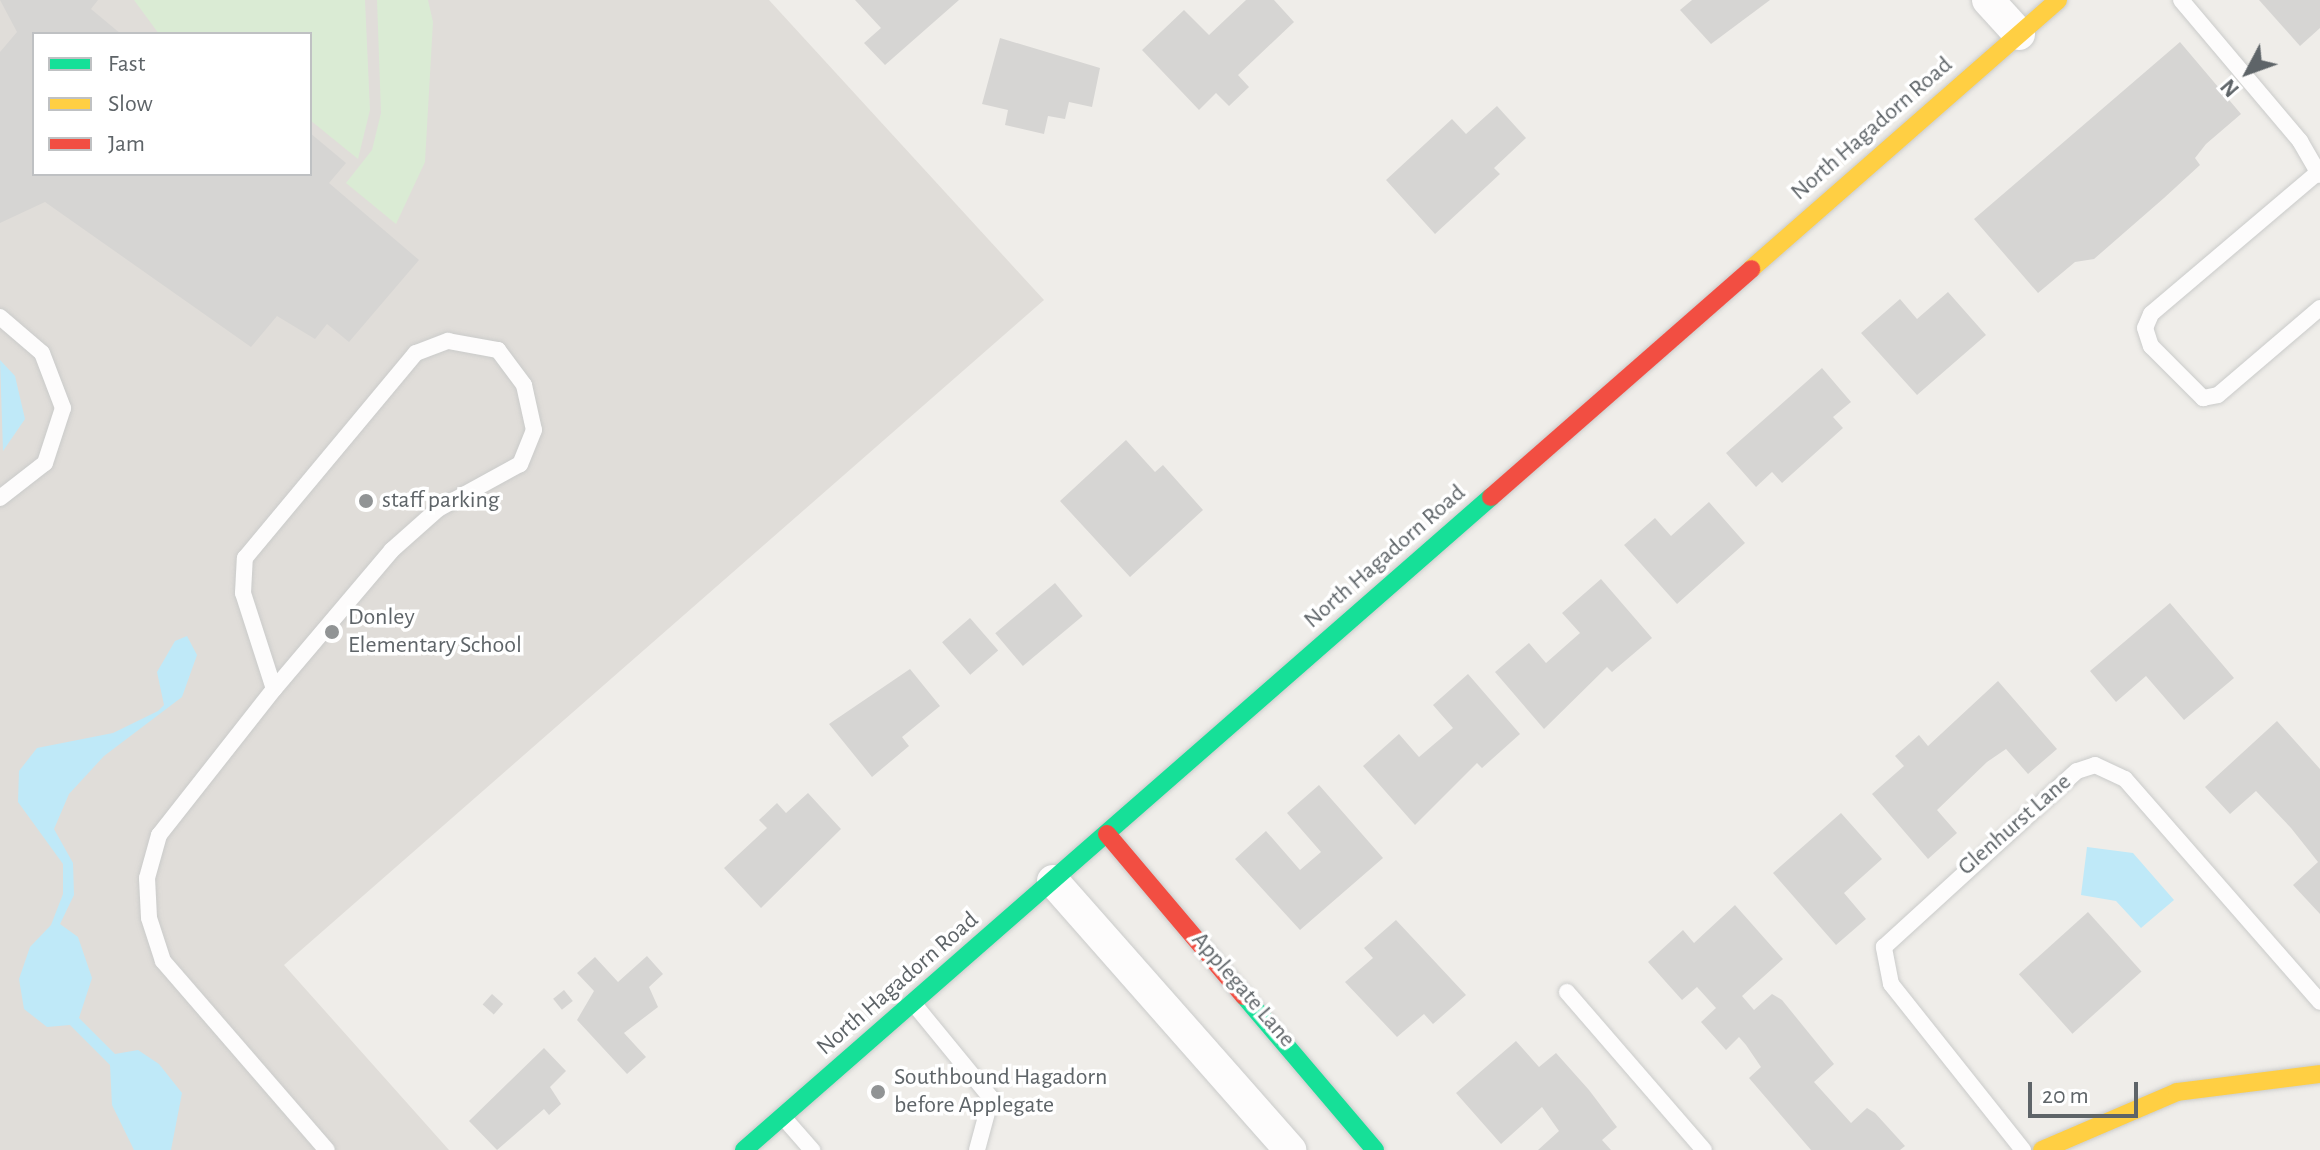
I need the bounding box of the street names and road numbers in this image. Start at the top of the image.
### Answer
street label: North Hagadorn Road [1785,51,1959,207]
street label: North Hagadorn Road [1298,479,1472,635]
street label: Glenhurst Lane [1953,768,2077,882]
street label: North Hagadorn Road [811,906,985,1062]
street label: Applegate Lane [1185,926,1301,1054]

